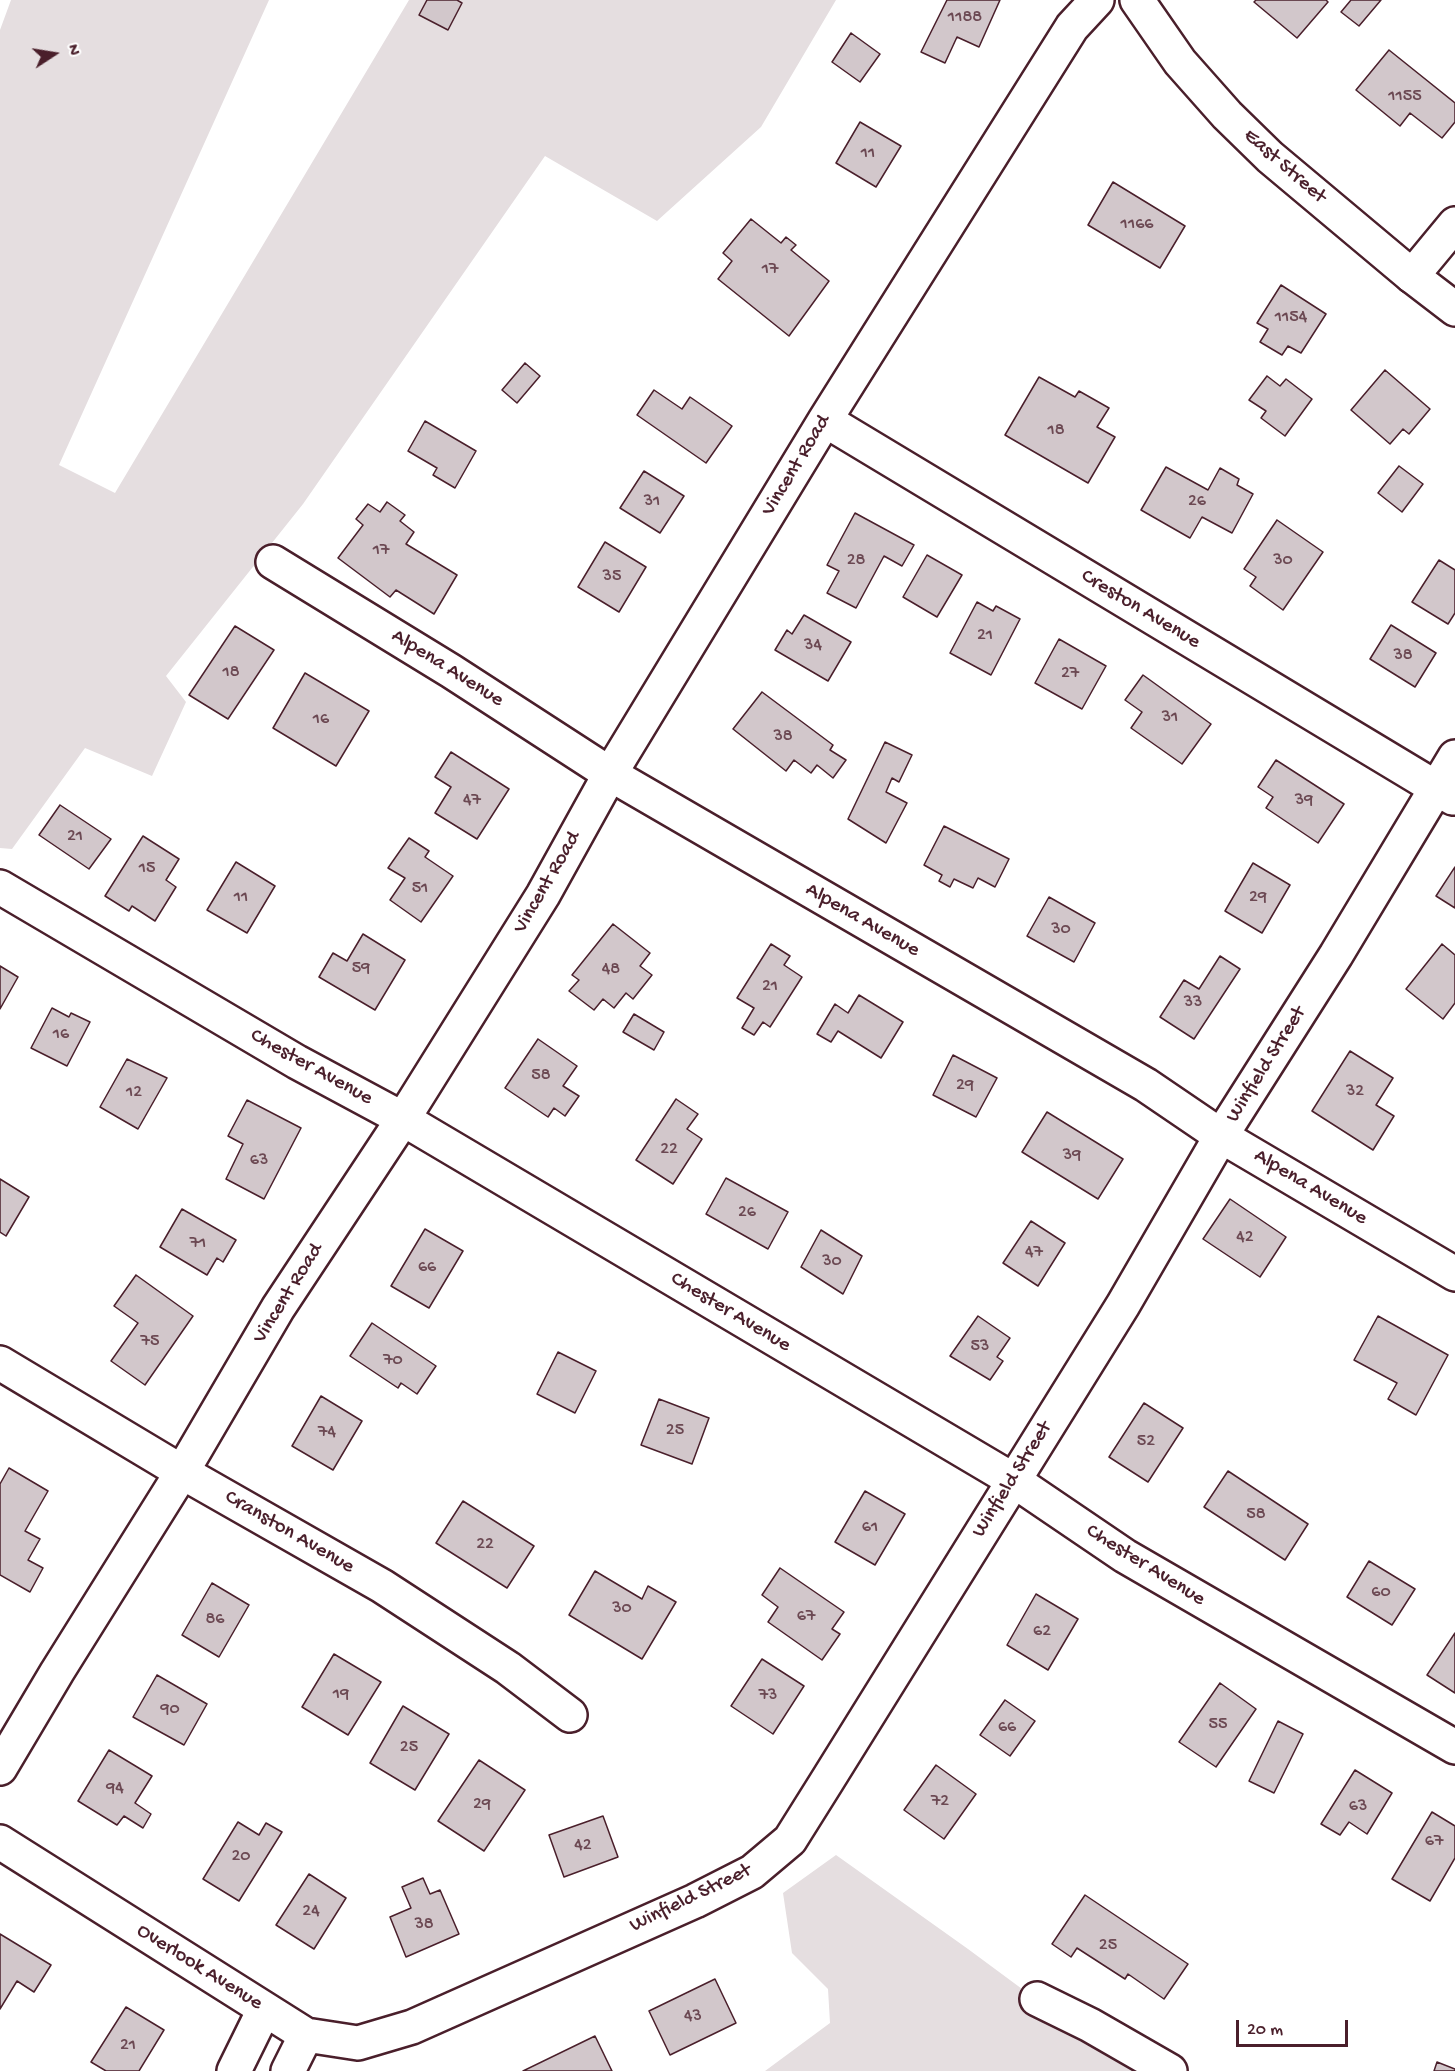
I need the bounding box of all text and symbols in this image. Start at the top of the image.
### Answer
house number: 1188 [948,7,982,29]
north arrow [24,24,84,84]
text: N [62,43,82,57]
house number: 1155 [1388,86,1422,108]
street label: East Street [1237,124,1331,210]
house number: 11 [861,143,875,165]
house number: 1166 [1121,214,1153,236]
house number: 17 [762,259,778,281]
house number: 1154 [1275,307,1307,329]
street label: Vincent Road [757,411,837,521]
house number: 18 [1047,420,1065,442]
house number: 31 [644,491,660,513]
house number: 26 [1188,491,1206,513]
house number: 17 [373,540,389,562]
house number: 28 [847,550,865,572]
house number: 30 [1273,550,1293,572]
street label: Creston Avenue [1076,564,1204,656]
house number: 35 [603,566,621,588]
street label: Alpena Avenue [386,624,508,714]
house number: 21 [977,625,993,647]
house number: 34 [804,635,822,657]
house number: 38 [1393,645,1413,667]
house number: 18 [222,662,240,684]
house number: 27 [1061,663,1079,685]
house number: 31 [1162,707,1178,729]
house number: 16 [313,709,329,731]
house number: 38 [773,726,793,748]
house number: 47 [463,790,481,812]
house number: 39 [1295,790,1313,812]
house number: 21 [67,826,83,848]
street label: Vincent Road [509,828,587,938]
house number: 15 [139,858,155,880]
house number: 51 [412,878,428,900]
street label: Alpena Avenue [800,878,924,964]
house number: 11 [234,887,248,909]
house number: 29 [1249,887,1267,909]
house number: 30 [1051,919,1071,941]
house number: 59 [352,958,370,980]
house number: 48 [602,959,620,981]
house number: 21 [762,976,778,998]
house number: 33 [1184,992,1202,1014]
street label: Winfield Street [1221,1002,1313,1128]
house number: 16 [53,1024,69,1046]
street label: Chester Avenue [245,1024,377,1112]
house number: 58 [531,1065,551,1087]
house number: 29 [956,1075,974,1097]
house number: 32 [1346,1081,1364,1103]
house number: 12 [126,1082,142,1104]
house number: 22 [660,1139,678,1161]
street label: Alpena Avenue [1249,1144,1371,1232]
house number: 39 [1063,1145,1081,1167]
house number: 63 [250,1150,268,1172]
house number: 26 [738,1202,756,1224]
house number: 42 [1236,1227,1254,1249]
house number: 71 [190,1233,206,1255]
street label: Vincent Road [248,1239,330,1349]
house number: 47 [1025,1242,1043,1264]
house number: 30 [822,1251,842,1273]
house number: 66 [418,1257,436,1279]
street label: Chester Avenue [665,1267,795,1359]
house number: 75 [141,1331,159,1353]
house number: 53 [971,1336,989,1358]
house number: 70 [383,1350,403,1372]
street label: Winfield Street [967,1417,1059,1543]
house number: 25 [666,1420,684,1442]
house number: 74 [318,1422,336,1444]
house number: 52 [1137,1431,1155,1453]
street label: Cranston Avenue [220,1486,358,1580]
house number: 58 [1246,1504,1266,1526]
house number: 61 [862,1517,878,1539]
street label: Chester Avenue [1081,1519,1209,1613]
house number: 22 [476,1534,494,1556]
house number: 60 [1371,1582,1391,1604]
house number: 30 [612,1598,632,1620]
house number: 67 [797,1606,815,1628]
house number: 86 [206,1609,224,1631]
house number: 62 [1033,1621,1051,1643]
house number: 19 [333,1684,349,1706]
house number: 73 [759,1685,777,1707]
house number: 90 [160,1699,180,1721]
house number: 55 [1209,1714,1227,1736]
house number: 66 [998,1717,1016,1739]
house number: 25 [400,1737,418,1759]
house number: 94 [106,1778,124,1800]
house number: 72 [931,1791,949,1813]
house number: 29 [473,1794,491,1816]
house number: 63 [1349,1796,1367,1818]
house number: 67 [1425,1831,1443,1853]
house number: 42 [574,1835,592,1857]
house number: 20 [231,1846,251,1868]
street label: Winfield Street [626,1859,756,1939]
house number: 24 [302,1901,320,1923]
house number: 38 [414,1914,434,1936]
street label: Overlook Avenue [131,1919,267,2017]
house number: 25 [1099,1935,1117,1957]
house number: 43 [684,2006,702,2028]
scale bar [1239,2008,1352,2046]
text: 20 m [1247,2020,1283,2041]
house number: 21 [120,2035,136,2057]

